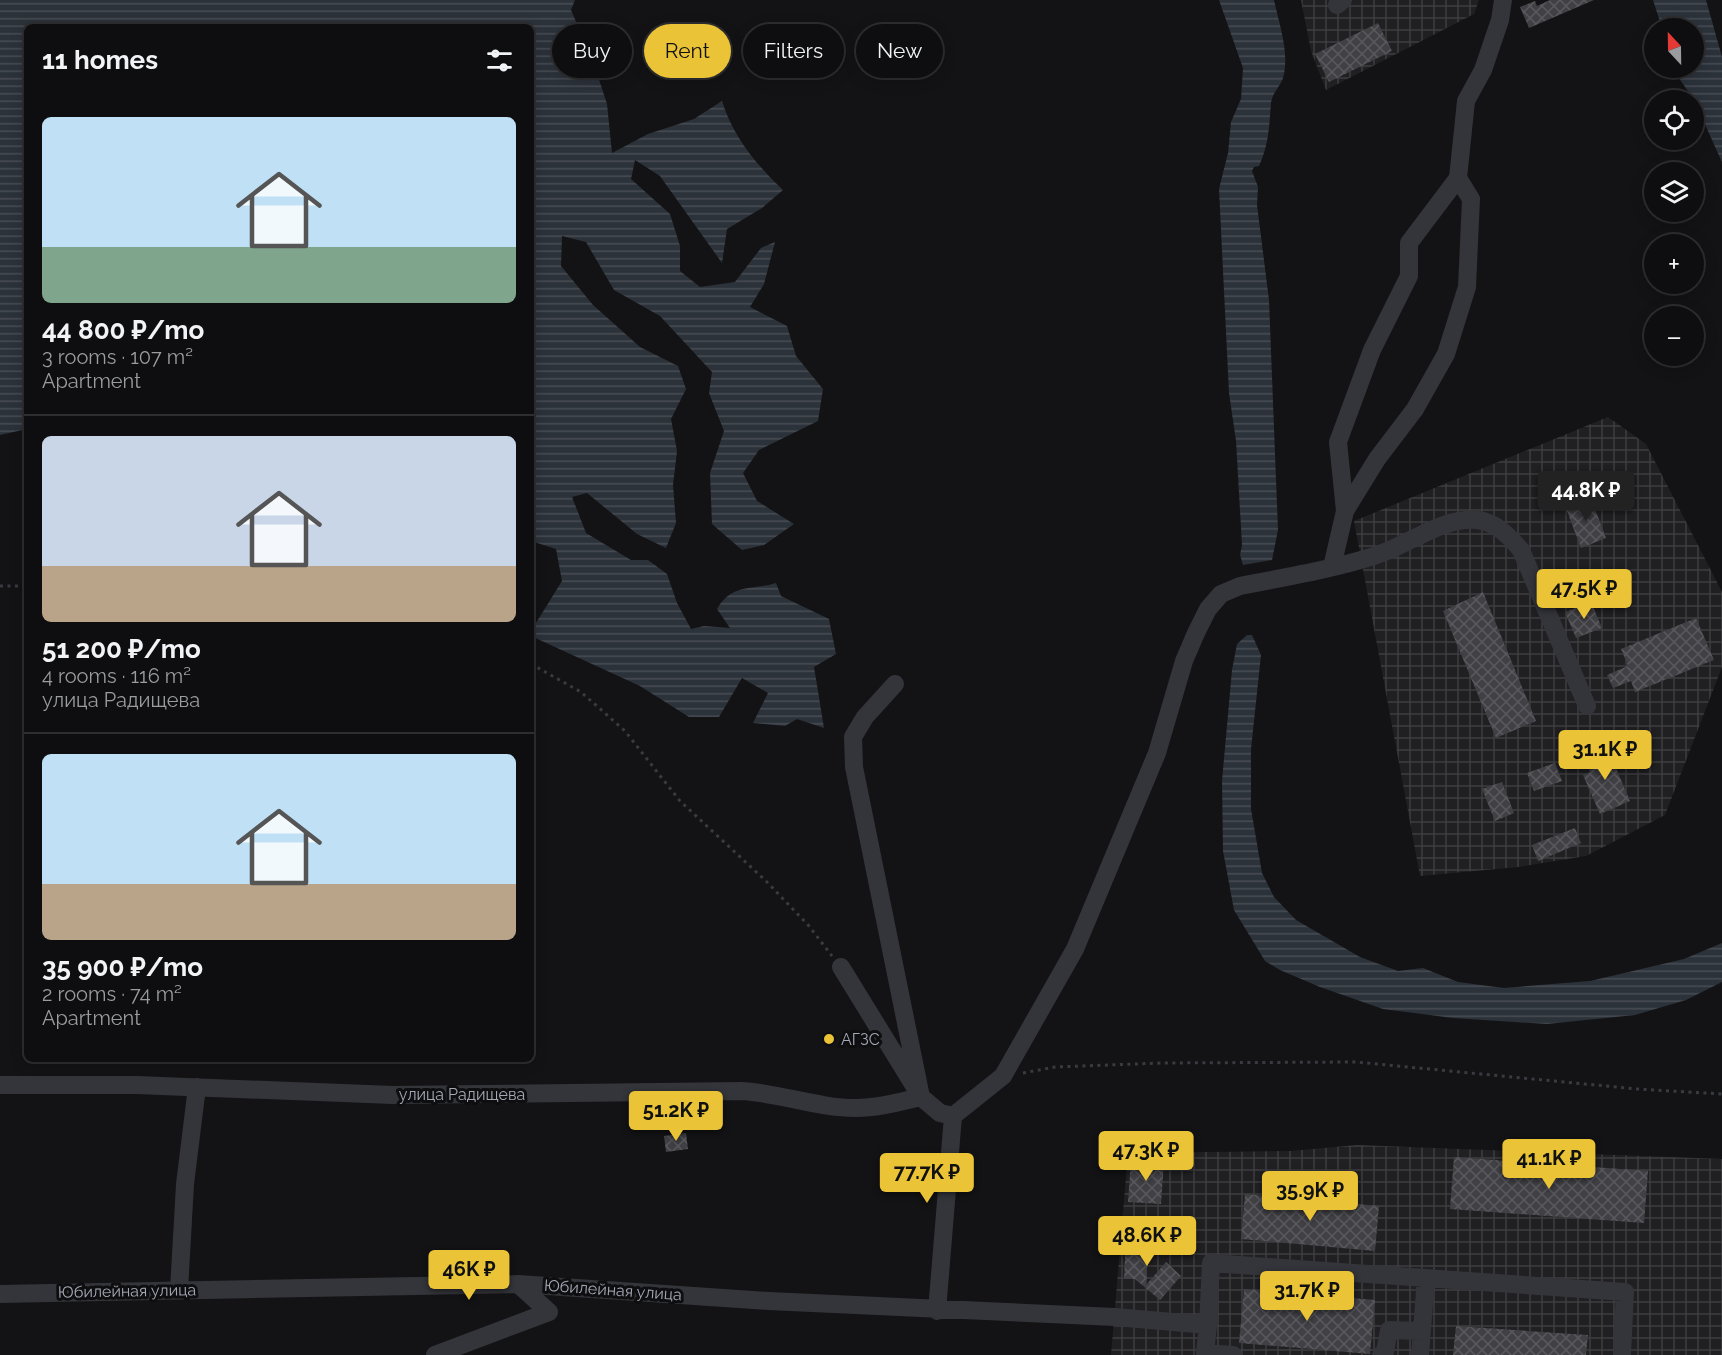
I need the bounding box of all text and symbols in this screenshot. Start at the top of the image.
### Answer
north arrow [1644,18,1704,78]
map controls [1644,18,1704,366]
chip: Buy [552,24,632,78]
chip: Rent [644,24,731,78]
chip: Filters [743,24,844,78]
chip: New [856,24,943,78]
icon: filters [483,44,516,77]
text: 11 homes [42,45,158,75]
button: locate [1644,90,1704,150]
icon: home [225,156,333,264]
button: layers [1644,162,1704,222]
button: + [1644,234,1704,294]
button: − [1644,306,1704,366]
text: 44 800 ₽/mo [42,315,204,345]
text: 3 rooms · 107 m² [42,345,193,369]
text: Apartment [42,369,141,393]
pin: 44.8K ₽ [1531,471,1641,522]
icon: home [225,475,333,583]
text: 44.8K ₽ [1552,478,1620,502]
pin: 47.5K ₽ [1529,569,1639,620]
text: 47.5K ₽ [1551,576,1617,600]
text: 51 200 ₽/mo [42,634,201,664]
text: 4 rooms · 116 m² [42,664,191,688]
text: улица Радищева [42,688,200,712]
pin: 31.1K ₽ [1550,730,1660,781]
text: 31.1K ₽ [1573,737,1637,761]
icon: home [225,793,333,901]
text: 35 900 ₽/mo [42,952,203,982]
text: 2 rooms · 74 m² [42,982,182,1006]
text: Apartment [42,1006,141,1030]
place label: АГЗС [841,1030,880,1049]
marker: АГЗС [822,1032,836,1046]
street label: улица Радищева [399,1085,525,1104]
pin: 51.2K ₽ [621,1091,731,1142]
text: 51.2K ₽ [643,1098,709,1122]
pin: 47.3K ₽ [1091,1131,1201,1182]
text: 47.3K ₽ [1113,1138,1179,1162]
pin: 41.1K ₽ [1494,1139,1604,1190]
text: 41.1K ₽ [1516,1146,1582,1170]
pin: 77.7K ₽ [872,1153,982,1204]
text: 77.7K ₽ [894,1160,960,1184]
pin: 35.9K ₽ [1255,1171,1365,1222]
text: 35.9K ₽ [1276,1178,1344,1202]
pin: 48.6K ₽ [1092,1216,1202,1267]
text: 48.6K ₽ [1112,1223,1182,1247]
pin: 46K ₽ [427,1250,511,1301]
text: 46K ₽ [442,1257,496,1281]
pin: 31.7K ₽ [1252,1271,1362,1322]
street label: Юбилейная улица [543,1276,683,1304]
text: 31.7K ₽ [1274,1278,1340,1302]
street label: Юбилейная улица [58,1280,196,1302]

